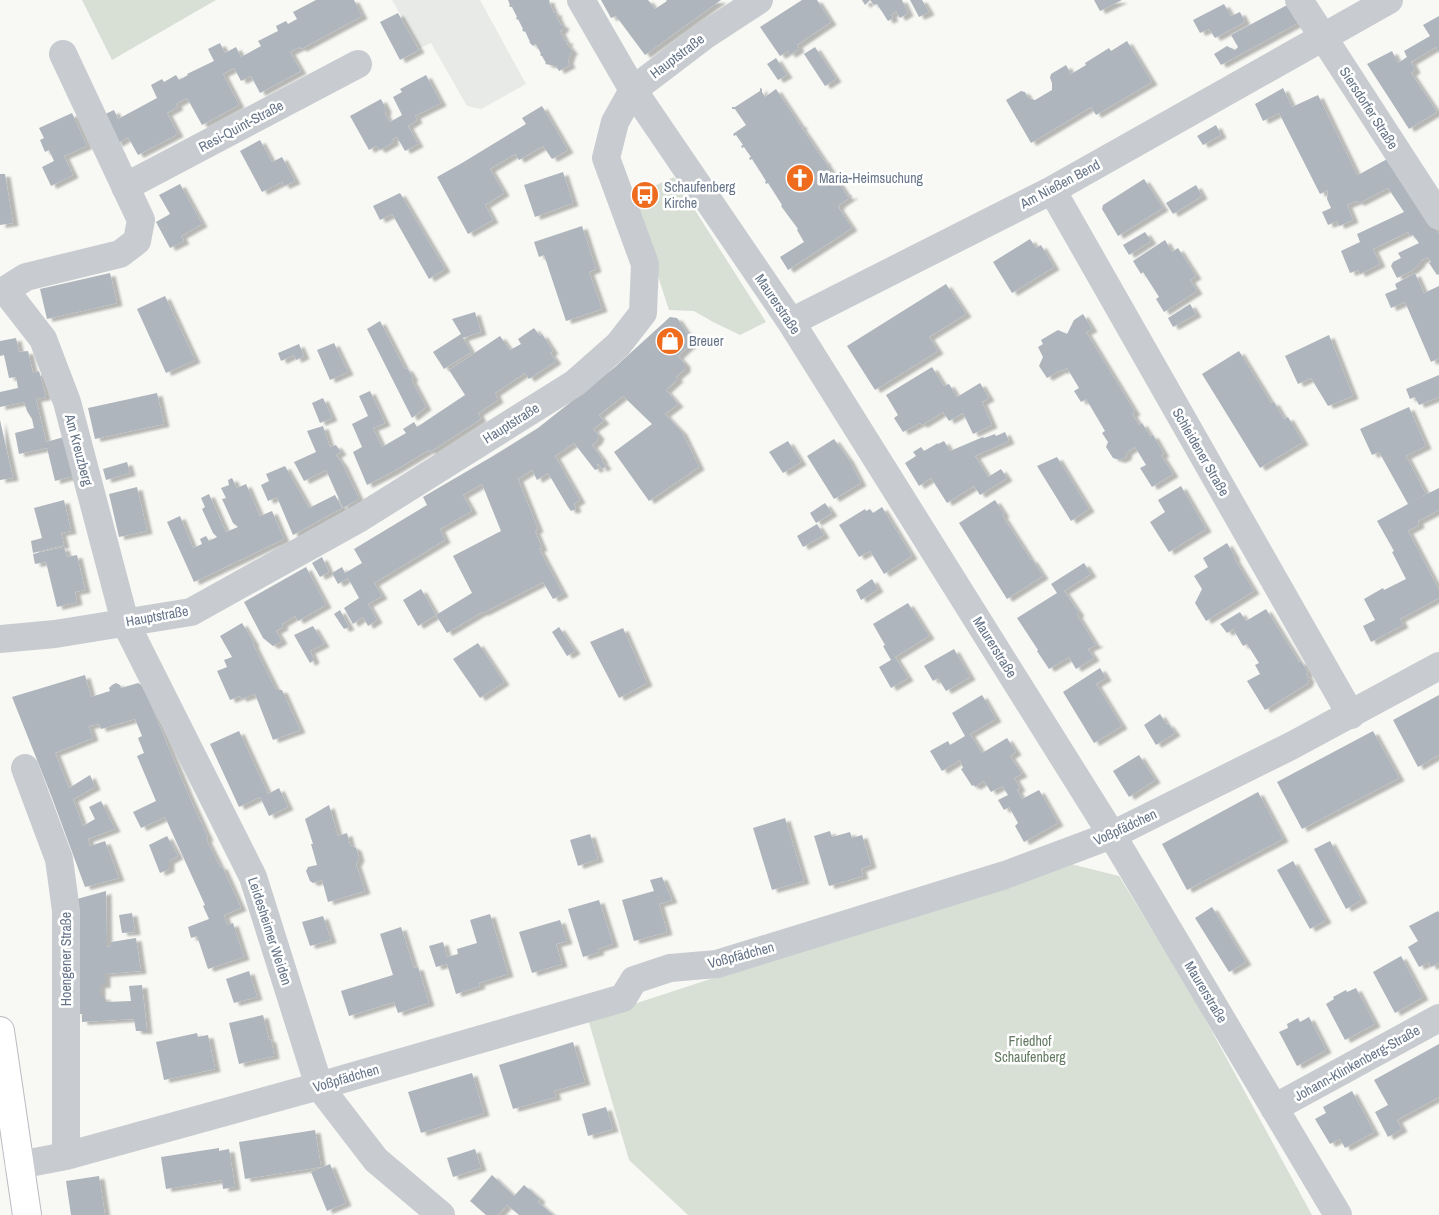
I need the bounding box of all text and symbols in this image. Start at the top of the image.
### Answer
street label: Hauptstraße [646,30,708,82]
street label: Siersdorfer Straße [1336,63,1402,153]
street label: Resi-Quint-Straße [195,96,287,156]
street label: Am Nießen Bend [1016,155,1103,213]
church icon: Maria-Heimsuchung [785,163,815,193]
place label: Maria-Heimsuchung [819,169,924,187]
place label: Schaufenberg Kirche [664,178,736,212]
bus stop icon: Schaufenberg Kirche [630,180,660,210]
street label: Maurerstraße [751,270,805,338]
shop icon: Breuer [655,326,685,356]
place label: Breuer [689,332,724,350]
street label: Hauptstraße [479,399,543,447]
street label: Schleidener Straße [1168,405,1234,499]
street label: Am Kreuzberg [61,411,97,488]
street label: Hauptstraße [124,602,190,630]
street label: Maurerstraße [969,613,1021,681]
street label: Voßpfädchen [1091,805,1159,849]
street label: Leidesheimer Weiden [244,875,296,987]
street label: Hoengener Straße [57,912,75,1006]
street label: Voßpfädchen [706,938,776,972]
street label: Maurerstraße [1181,958,1231,1026]
street label: Johann-Klinkenberg-Straße [1291,1021,1423,1105]
park label: Friedhof Schaufenberg [994,1032,1066,1066]
street label: Voßpfädchen [311,1060,381,1096]

